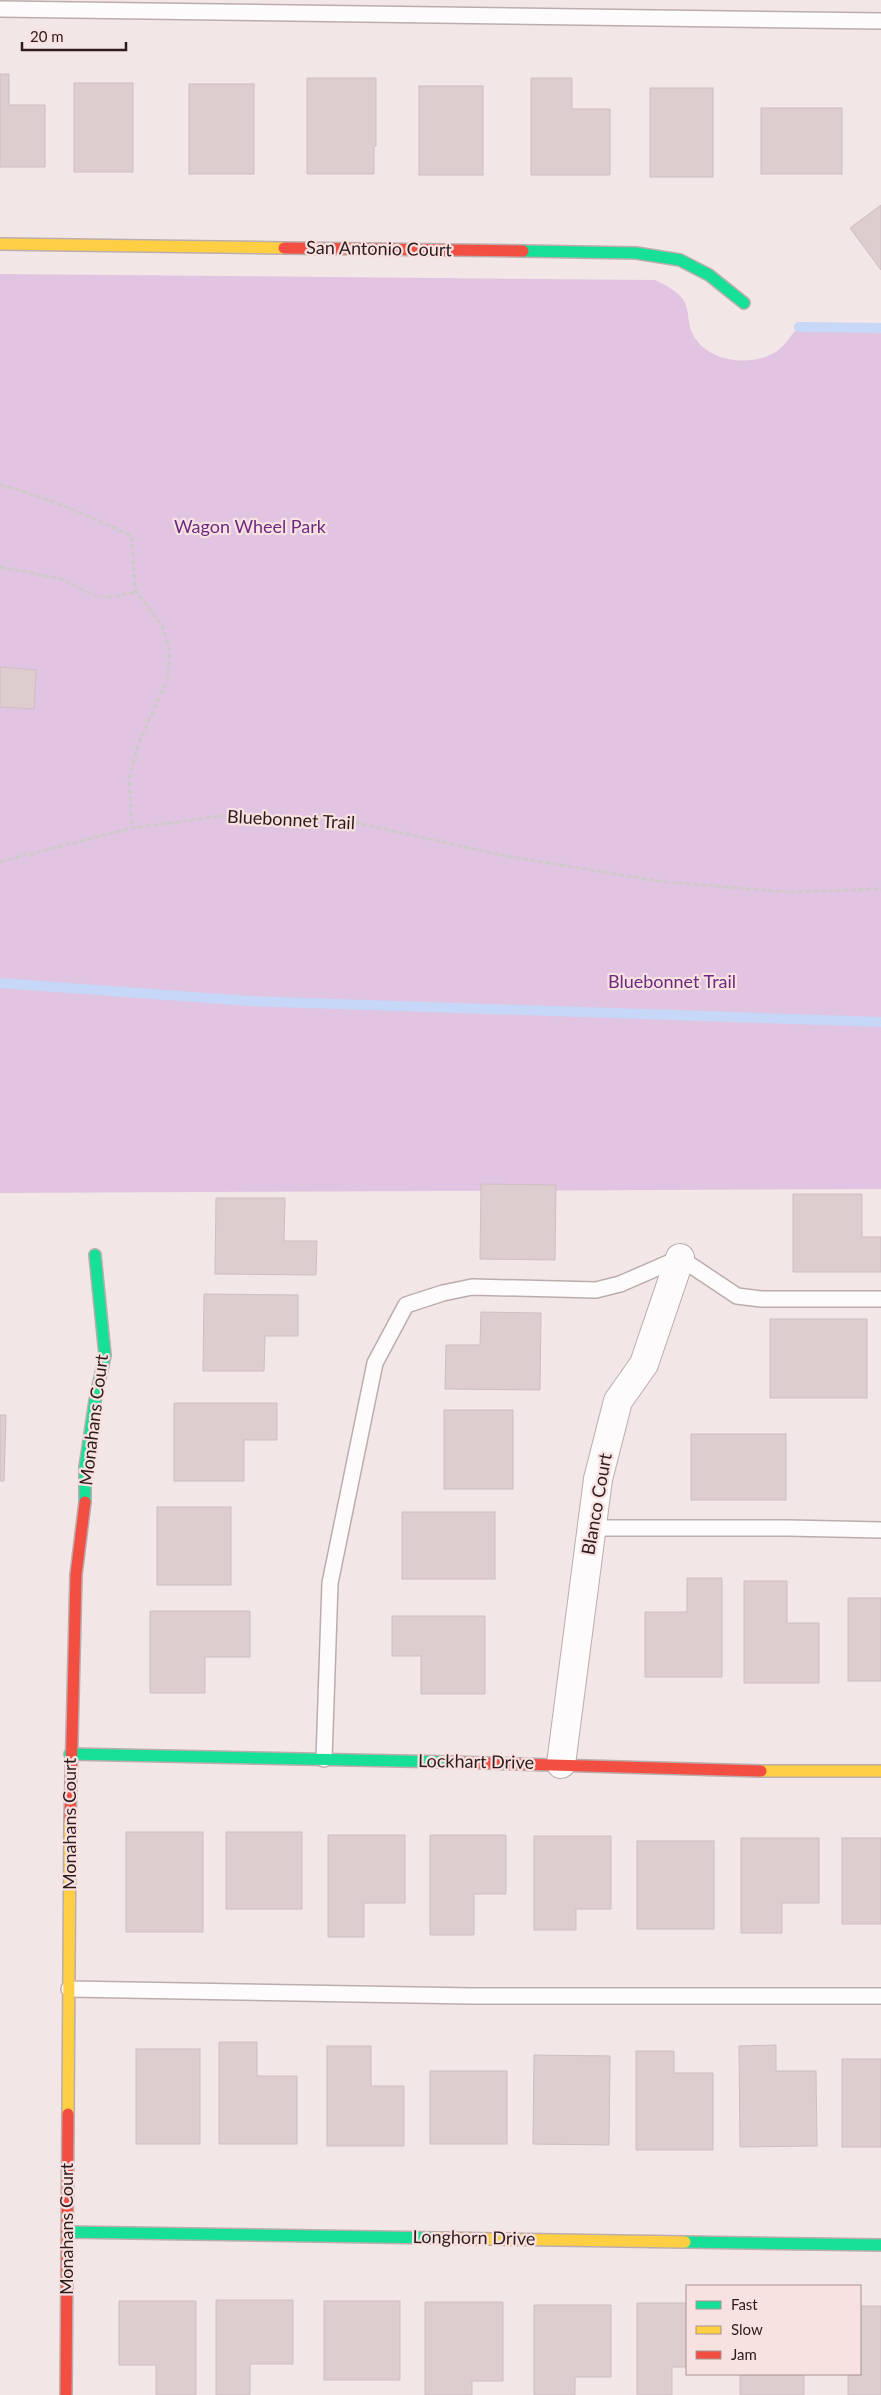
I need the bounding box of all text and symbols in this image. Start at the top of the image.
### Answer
scale bar [22,20,126,52]
text: 20 m [30,27,64,45]
street label: San Antonio Court [306,236,453,260]
park label: Wagon Wheel Park [174,515,327,537]
street label: Bluebonnet Trail [226,805,356,833]
park label: Bluebonnet Trail [608,970,736,992]
street label: Monahans Court [74,1352,112,1487]
street label: Blanco Court [576,1451,616,1556]
street label: Lockhart Drive [418,1749,534,1773]
street label: Monahans Court [58,1757,80,1890]
street label: Monahans Court [55,2162,77,2295]
street label: Longhorn Drive [413,2225,535,2249]
legend [686,2285,861,2375]
text: Fast [731,2295,758,2313]
text: Slow [731,2320,763,2338]
text: Jam [731,2345,757,2363]

